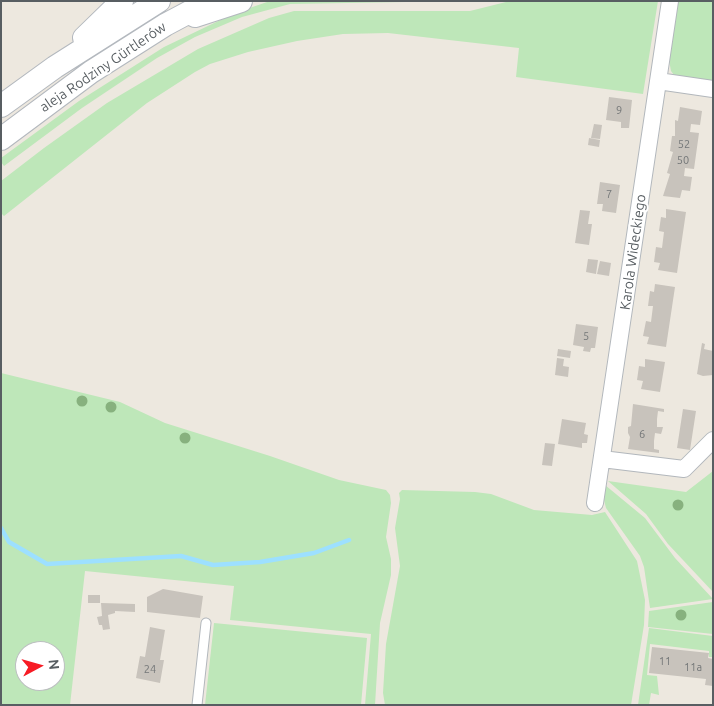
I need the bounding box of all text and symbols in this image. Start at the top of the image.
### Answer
street label: aleja Rodziny Gürtlerów [37,18,169,116]
house number: 9 [616,103,622,117]
house number: 52 [678,137,690,151]
house number: 50 [677,153,689,167]
house number: 7 [606,187,612,201]
street label: Karola Wideckiego [617,193,649,311]
house number: 5 [583,329,589,343]
house number: 6 [639,427,645,441]
north arrow [15,641,65,691]
house number: 11 [659,654,671,668]
text: N [45,658,62,671]
house number: 11a [684,660,702,674]
house number: 24 [144,662,156,676]

